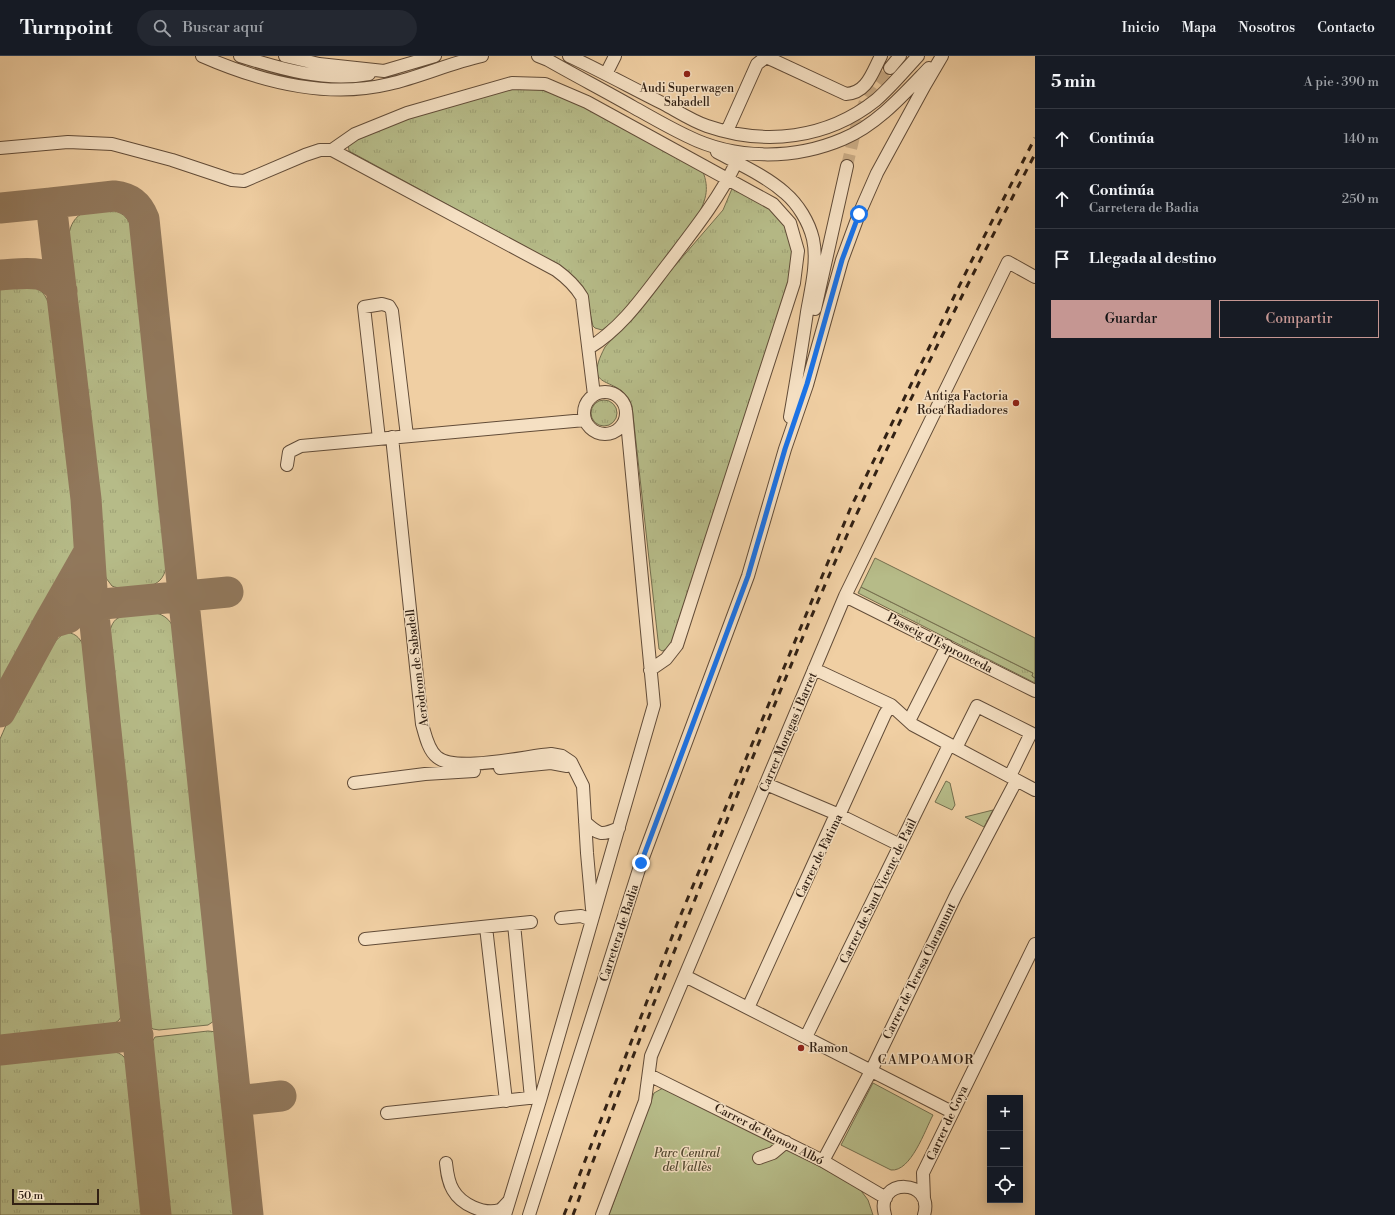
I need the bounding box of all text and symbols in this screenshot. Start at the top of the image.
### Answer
search box [137,10,417,46]
text: Turnpoint [20,16,113,40]
icon: search [151,17,173,39]
text: Buscar aquí [183,18,263,37]
text: Inicio [1122,19,1160,37]
text: Mapa [1182,19,1216,37]
text: Nosotros [1238,19,1295,37]
text: Contacto [1317,19,1375,37]
marker: Audi Superwagen Sabadell [682,69,692,79]
text: 5 min [1051,71,1096,93]
text: A pie · 390 m [1304,74,1379,90]
place label: Audi Superwagen Sabadell [639,81,734,110]
icon: ahead [1051,128,1073,150]
text: Continúa [1089,129,1154,148]
text: 140 m [1343,131,1379,147]
text: Continúa [1089,181,1154,200]
icon: ahead [1051,188,1073,210]
text: 250 m [1342,191,1379,207]
text: Carretera de Badia [1089,200,1199,216]
route start [850,205,868,223]
icon: arrive [1051,248,1073,270]
text: Llegada al destino [1089,249,1217,268]
button: Guardar [1051,300,1211,338]
button: Compartir [1219,300,1379,338]
place label: Antiga Factoria Roca Radiadores [917,389,1009,418]
marker: Antiga Factoria Roca Radiadores [1011,398,1021,408]
street label: Aeròdrom de Sabadell [403,608,432,729]
street label: Passeig d'Espronceda [884,610,996,677]
street label: Carrer Moragas i Barret [756,669,821,794]
street label: Carrer de Fàtima [793,811,847,901]
street label: Carrer de Sant Vicenç de Paül [837,816,920,966]
route end [632,854,650,872]
street label: Carretera de Badia [597,882,643,984]
street label: Carrer de Teresa Claramunt [880,900,959,1042]
place label: Ramon [809,1041,848,1056]
marker: Ramon [796,1043,806,1053]
district label: CAMPOAMOR [878,1052,974,1068]
street label: Carrer de Goya [924,1082,972,1163]
map controls [987,1095,1023,1203]
button: + [987,1095,1023,1131]
street label: Carrer de Ramon Albó [712,1100,826,1169]
button: − [987,1131,1023,1167]
park label: Parc Central del Vallès [653,1146,720,1175]
button: locate [987,1167,1023,1203]
scale bar [12,1187,99,1206]
text: 50 m [18,1189,43,1203]

